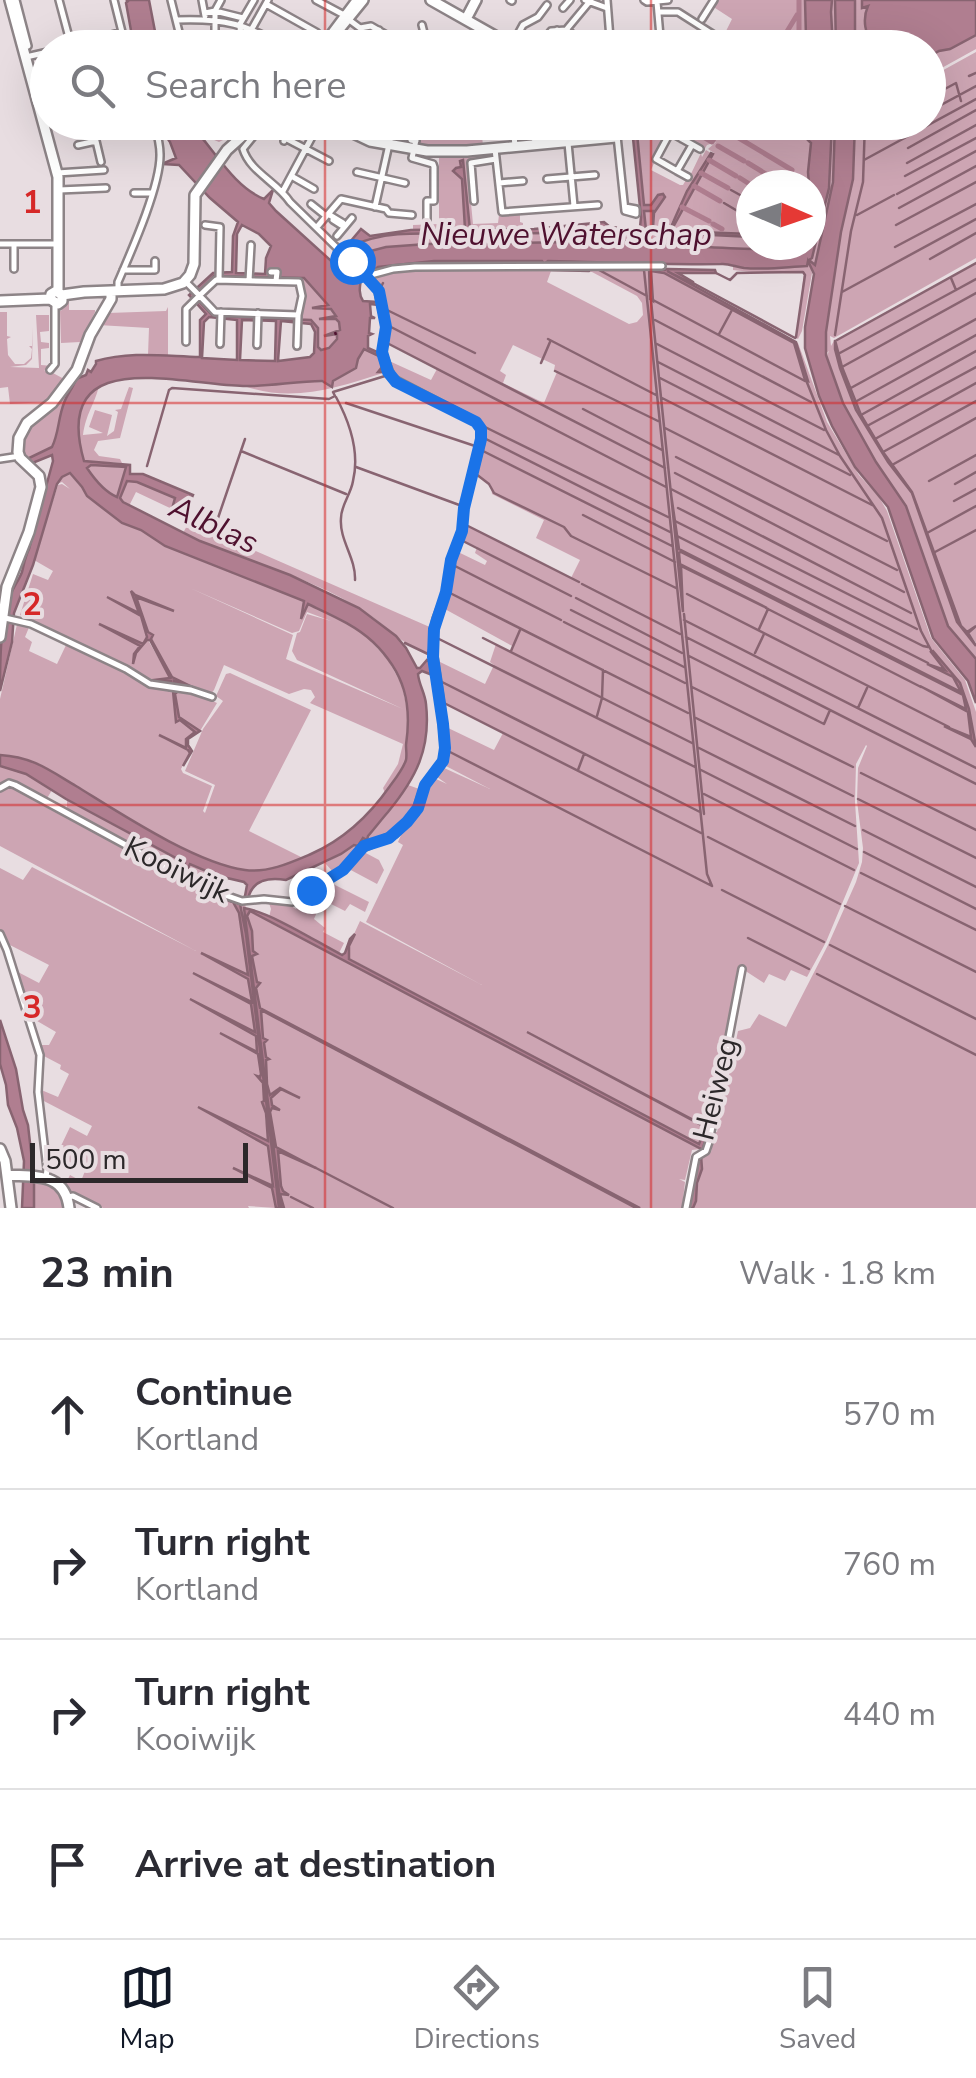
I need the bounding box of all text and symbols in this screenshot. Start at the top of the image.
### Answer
search box [30,30,946,140]
icon: search [65,58,120,113]
text: Search here [145,60,346,111]
north arrow [736,170,826,260]
text: 1 [22,181,42,224]
water label: Nieuwe Waterschap [420,213,712,256]
route start [330,239,376,285]
water label: Alblas [162,485,265,564]
text: 2 [22,583,42,626]
street label: Kooiwijk [117,827,238,914]
route end [289,868,335,914]
text: 3 [22,986,42,1029]
street label: Heiweg [683,1033,749,1145]
scale bar [30,1138,248,1182]
text: 500 m [45,1141,127,1179]
text: 23 min [40,1245,174,1302]
text: Walk · 1.8 km [739,1252,936,1295]
text: Continue [135,1367,293,1418]
icon: ahead [40,1387,95,1442]
text: 570 m [843,1393,936,1436]
text: Kortland [135,1418,259,1461]
text: Turn right [135,1517,310,1568]
icon: right [40,1537,95,1592]
text: 760 m [843,1543,936,1586]
text: Kortland [135,1568,259,1611]
text: Turn right [135,1667,310,1718]
icon: right [40,1687,95,1742]
text: 440 m [843,1693,936,1736]
text: Kooiwijk [135,1718,256,1761]
icon: arrive [40,1837,95,1892]
text: Arrive at destination [135,1839,496,1890]
tab: Map [120,1960,175,2058]
tab: Directions [414,1960,540,2058]
tab: Saved [779,1960,856,2058]

